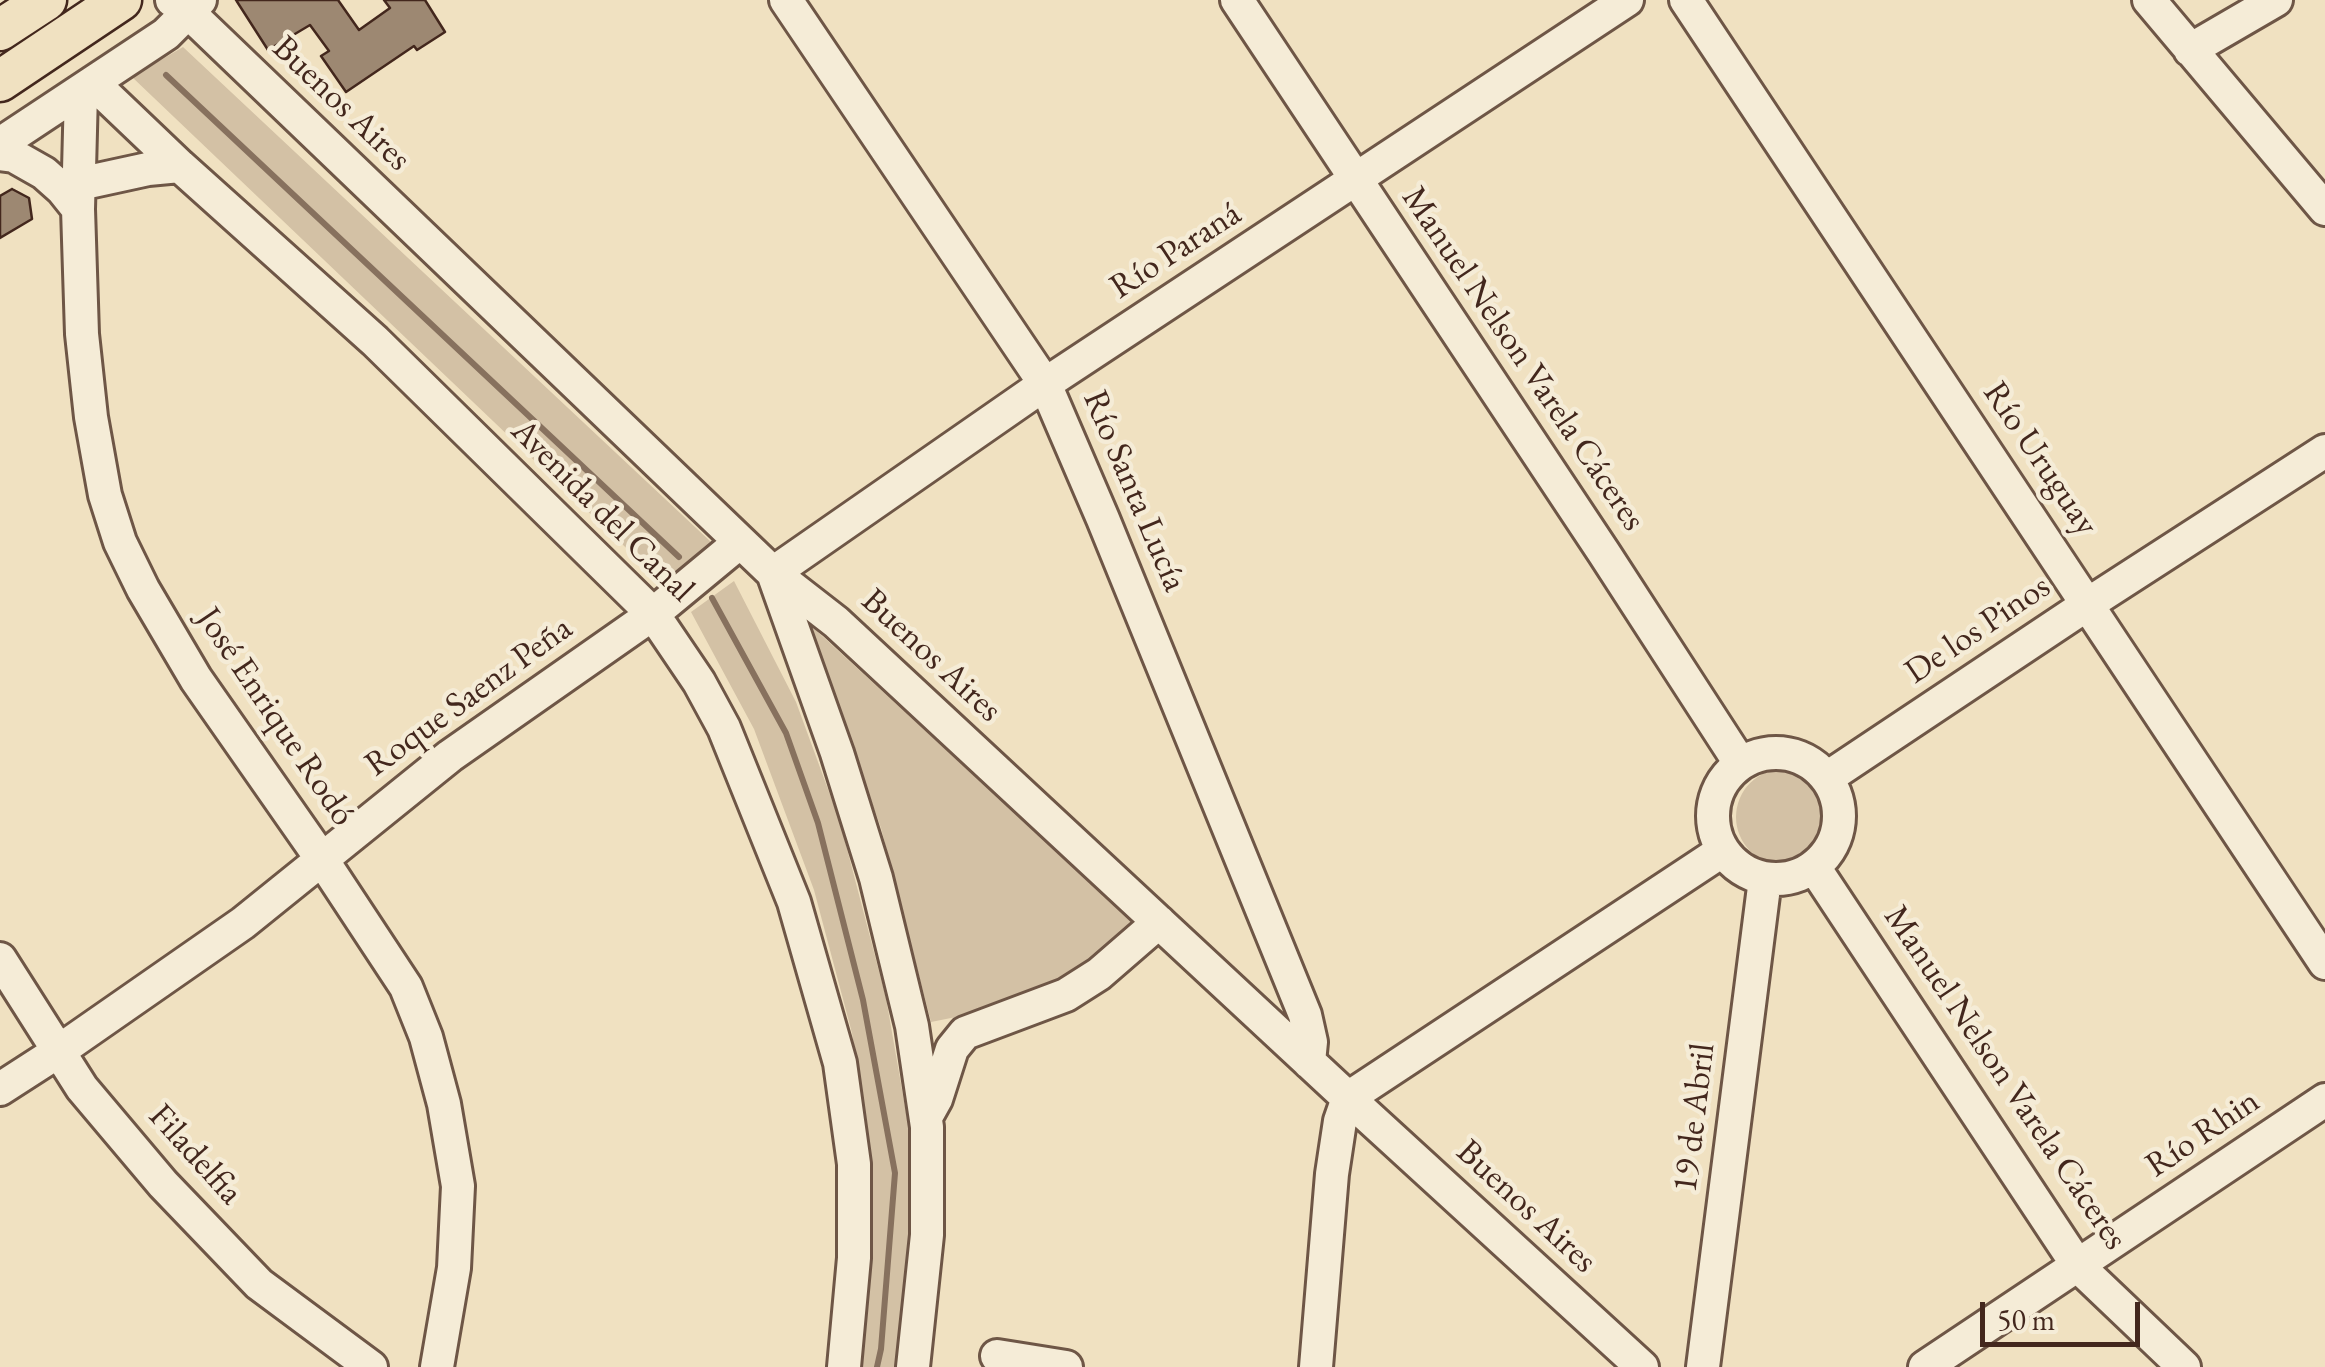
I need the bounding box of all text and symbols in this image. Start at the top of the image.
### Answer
street label: Buenos Aires [263,28,419,180]
street label: Manuel Nelson Varela Cáceres [1392,179,1654,539]
street label: Río Paraná [1103,193,1249,309]
street label: Río Uruguay [1973,374,2107,544]
street label: Río Santa Lucía [1073,384,1195,598]
street label: Avenida del Canal [502,411,702,611]
street label: De los Pinos [1897,566,2059,694]
street label: Buenos Aires [852,581,1010,731]
street label: José Enrique Rodó [186,600,364,834]
street label: Roque Saenz Peña [357,608,581,786]
street label: Manuel Nelson Varela Cáceres [1874,898,2136,1258]
street label: 19 de Abril [1665,1041,1725,1195]
street label: Río Rhin [2138,1081,2268,1187]
street label: Filadelfia [139,1096,251,1214]
street label: Buenos Aires [1447,1132,1605,1282]
scale bar [1985,1282,2145,1344]
text: 50 m [1997,1300,2055,1339]

